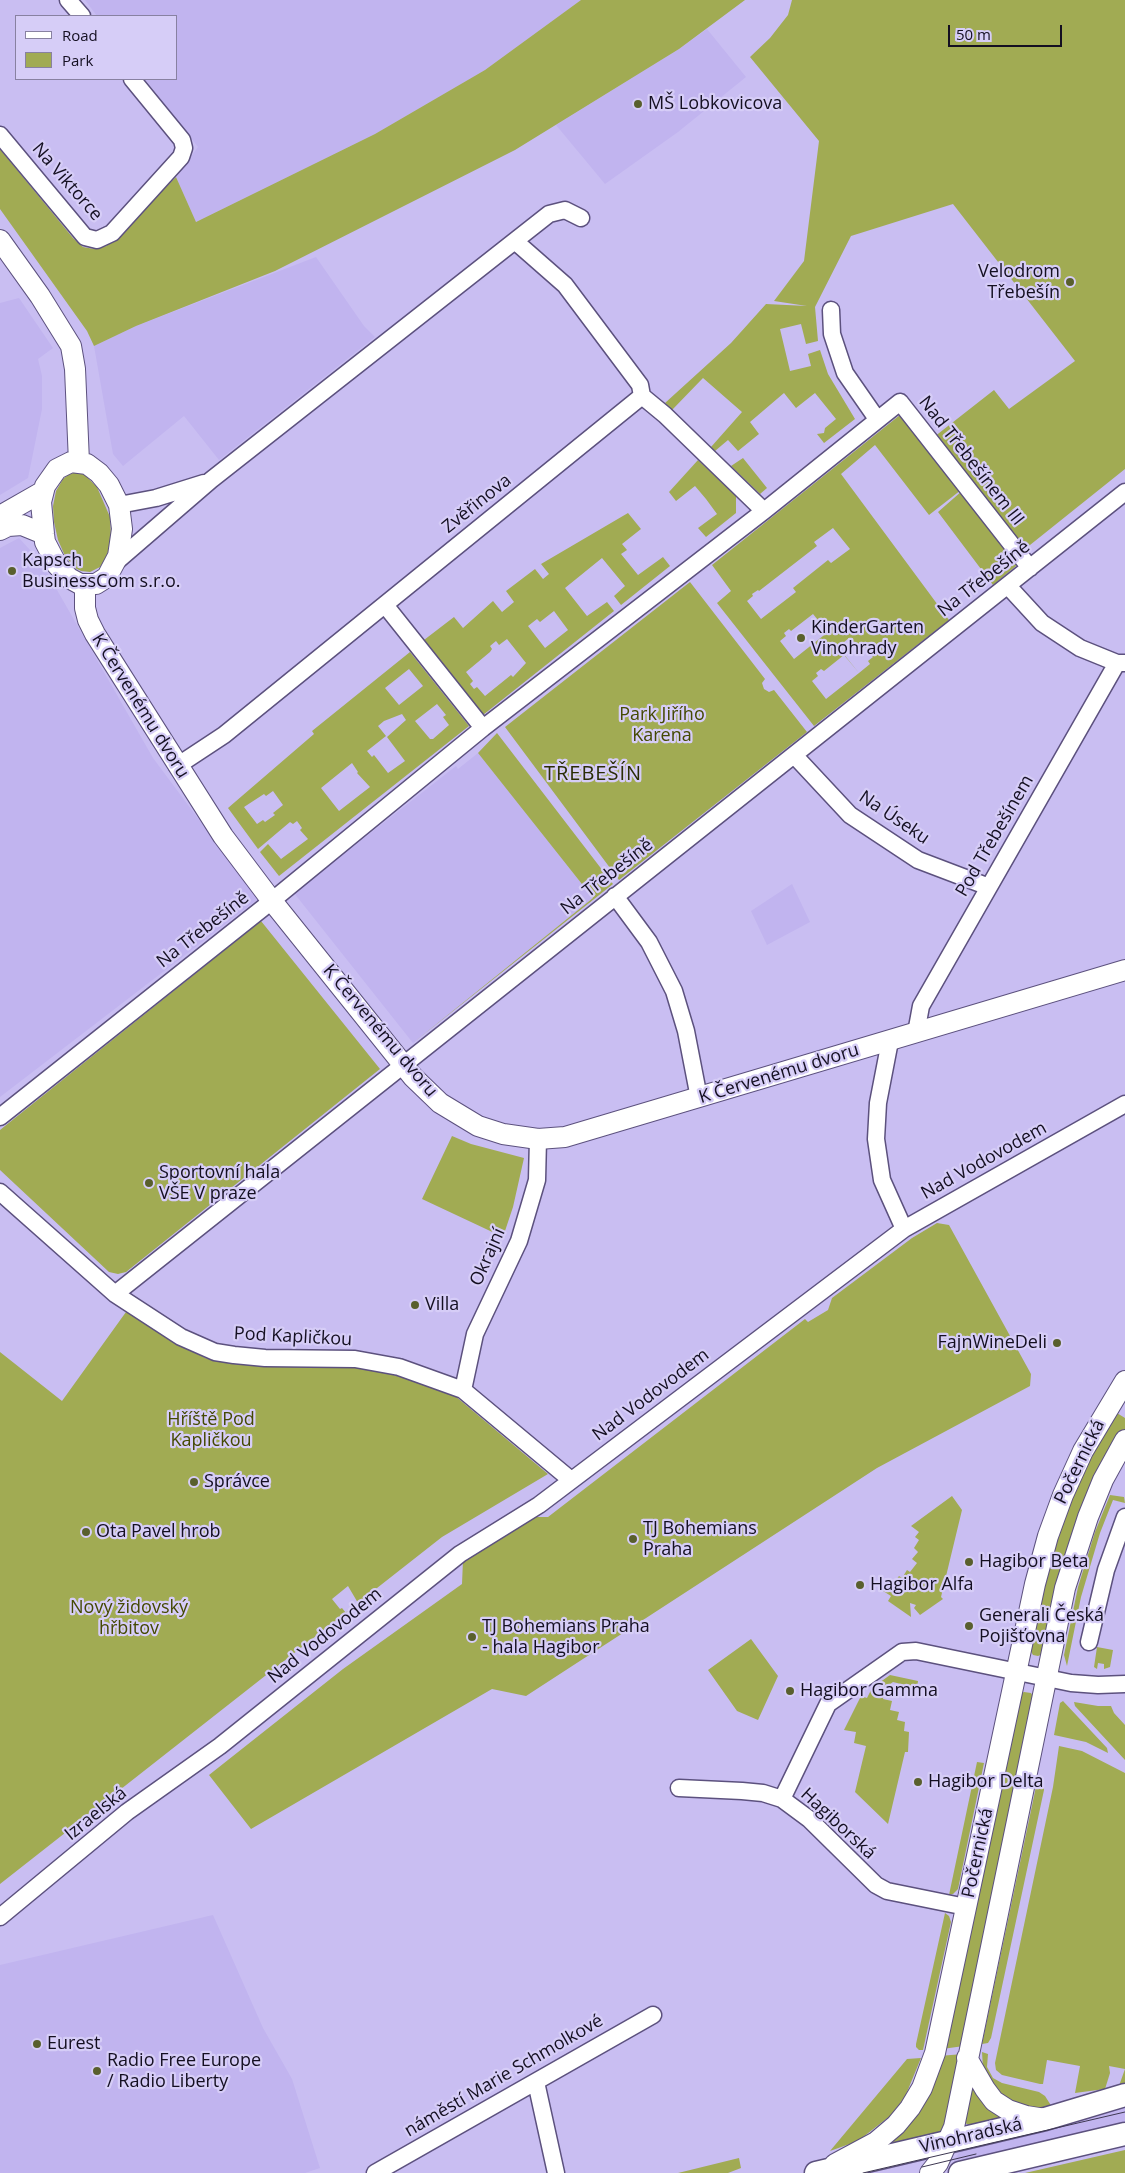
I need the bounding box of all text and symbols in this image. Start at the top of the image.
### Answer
legend [15,15,178,80]
scale bar [950,15,1064,47]
text: 50 m [956,24,991,44]
text: Road [62,25,98,45]
text: Park [62,50,93,70]
place label: MŠ Lobkovicova [648,93,782,115]
marker: MŠ Lobkovicova [632,98,644,110]
street label: Na Viktorce [27,139,107,225]
place label: Velodrom Třebešín [978,261,1060,304]
marker: Velodrom Třebešín [1064,276,1076,288]
street label: Nad Třebešínem III [914,392,1028,530]
street label: Zvěřinova [438,470,516,538]
street label: Na Třebešíně [934,536,1034,622]
place label: Kapsch BusinessCom s.r.o. [22,550,181,592]
marker: Kapsch BusinessCom s.r.o. [6,565,18,577]
place label: KinderGarten Vinohrady [811,617,924,660]
street label: K Červenému dvoru [87,630,193,782]
marker: KinderGarten Vinohrady [795,632,807,644]
park label: Park Jiřího Karena [619,704,705,746]
district label: TŘEBEŠÍN [543,762,643,786]
street label: Pod Třebešínem [951,771,1039,901]
street label: Na Úseku [855,787,933,849]
street label: Na Třebešíně [557,834,657,920]
street label: Na Třebešíně [153,887,253,973]
street label: K Červenému dvoru [318,960,442,1102]
street label: K Červenému dvoru [696,1039,862,1109]
street label: Nad Vodovodem [917,1118,1051,1204]
place label: Sportovní hala VŠE V praze [159,1162,280,1204]
marker: Sportovní hala VŠE V praze [143,1177,155,1189]
street label: Okrajní [466,1225,510,1289]
place label: Villa [425,1294,459,1316]
marker: Villa [409,1299,421,1311]
street label: Pod Kapličkou [233,1323,353,1351]
place label: FajnWineDeli [938,1332,1047,1354]
marker: FajnWineDeli [1051,1337,1063,1349]
street label: Nad Vodovodem [588,1344,714,1446]
park label: Hříště Pod Kapličkou [167,1409,255,1452]
street label: Počernická [1050,1416,1110,1508]
place label: Správce [204,1471,270,1493]
marker: Správce [188,1476,200,1488]
place label: TJ Bohemians Praha [643,1518,757,1560]
place label: Ota Pavel hrob [96,1521,220,1543]
marker: Ota Pavel hrob [80,1526,92,1538]
marker: TJ Bohemians Praha [627,1533,639,1545]
place label: Hagibor Beta [979,1551,1089,1573]
marker: Hagibor Beta [963,1556,975,1568]
place label: Hagibor Alfa [870,1574,973,1596]
marker: Hagibor Alfa [854,1579,866,1591]
street label: Nad Vodovodem [264,1583,386,1689]
park label: Nový židovský hřbitov [70,1597,188,1640]
place label: Generali Česká Pojišťovna [979,1605,1104,1648]
place label: TJ Bohemians Praha - hala Hagibor [482,1616,650,1658]
marker: Generali Česká Pojišťovna [963,1620,975,1632]
marker: TJ Bohemians Praha - hala Hagibor [466,1631,478,1643]
place label: Hagibor Gamma [800,1680,938,1702]
marker: Hagibor Gamma [784,1685,796,1697]
place label: Hagibor Delta [928,1771,1044,1793]
marker: Hagibor Delta [912,1776,924,1788]
street label: Izraelská [61,1782,131,1846]
street label: Hagiborská [796,1784,880,1864]
street label: Počernická [958,1806,998,1900]
street label: náměstí Marie Schmolkové [401,2010,607,2142]
place label: Eurest [47,2033,100,2055]
marker: Eurest [31,2038,43,2050]
place label: Radio Free Europe / Radio Liberty [107,2050,261,2092]
marker: Radio Free Europe / Radio Liberty [91,2065,103,2077]
street label: Vinohradská [918,2114,1024,2158]

